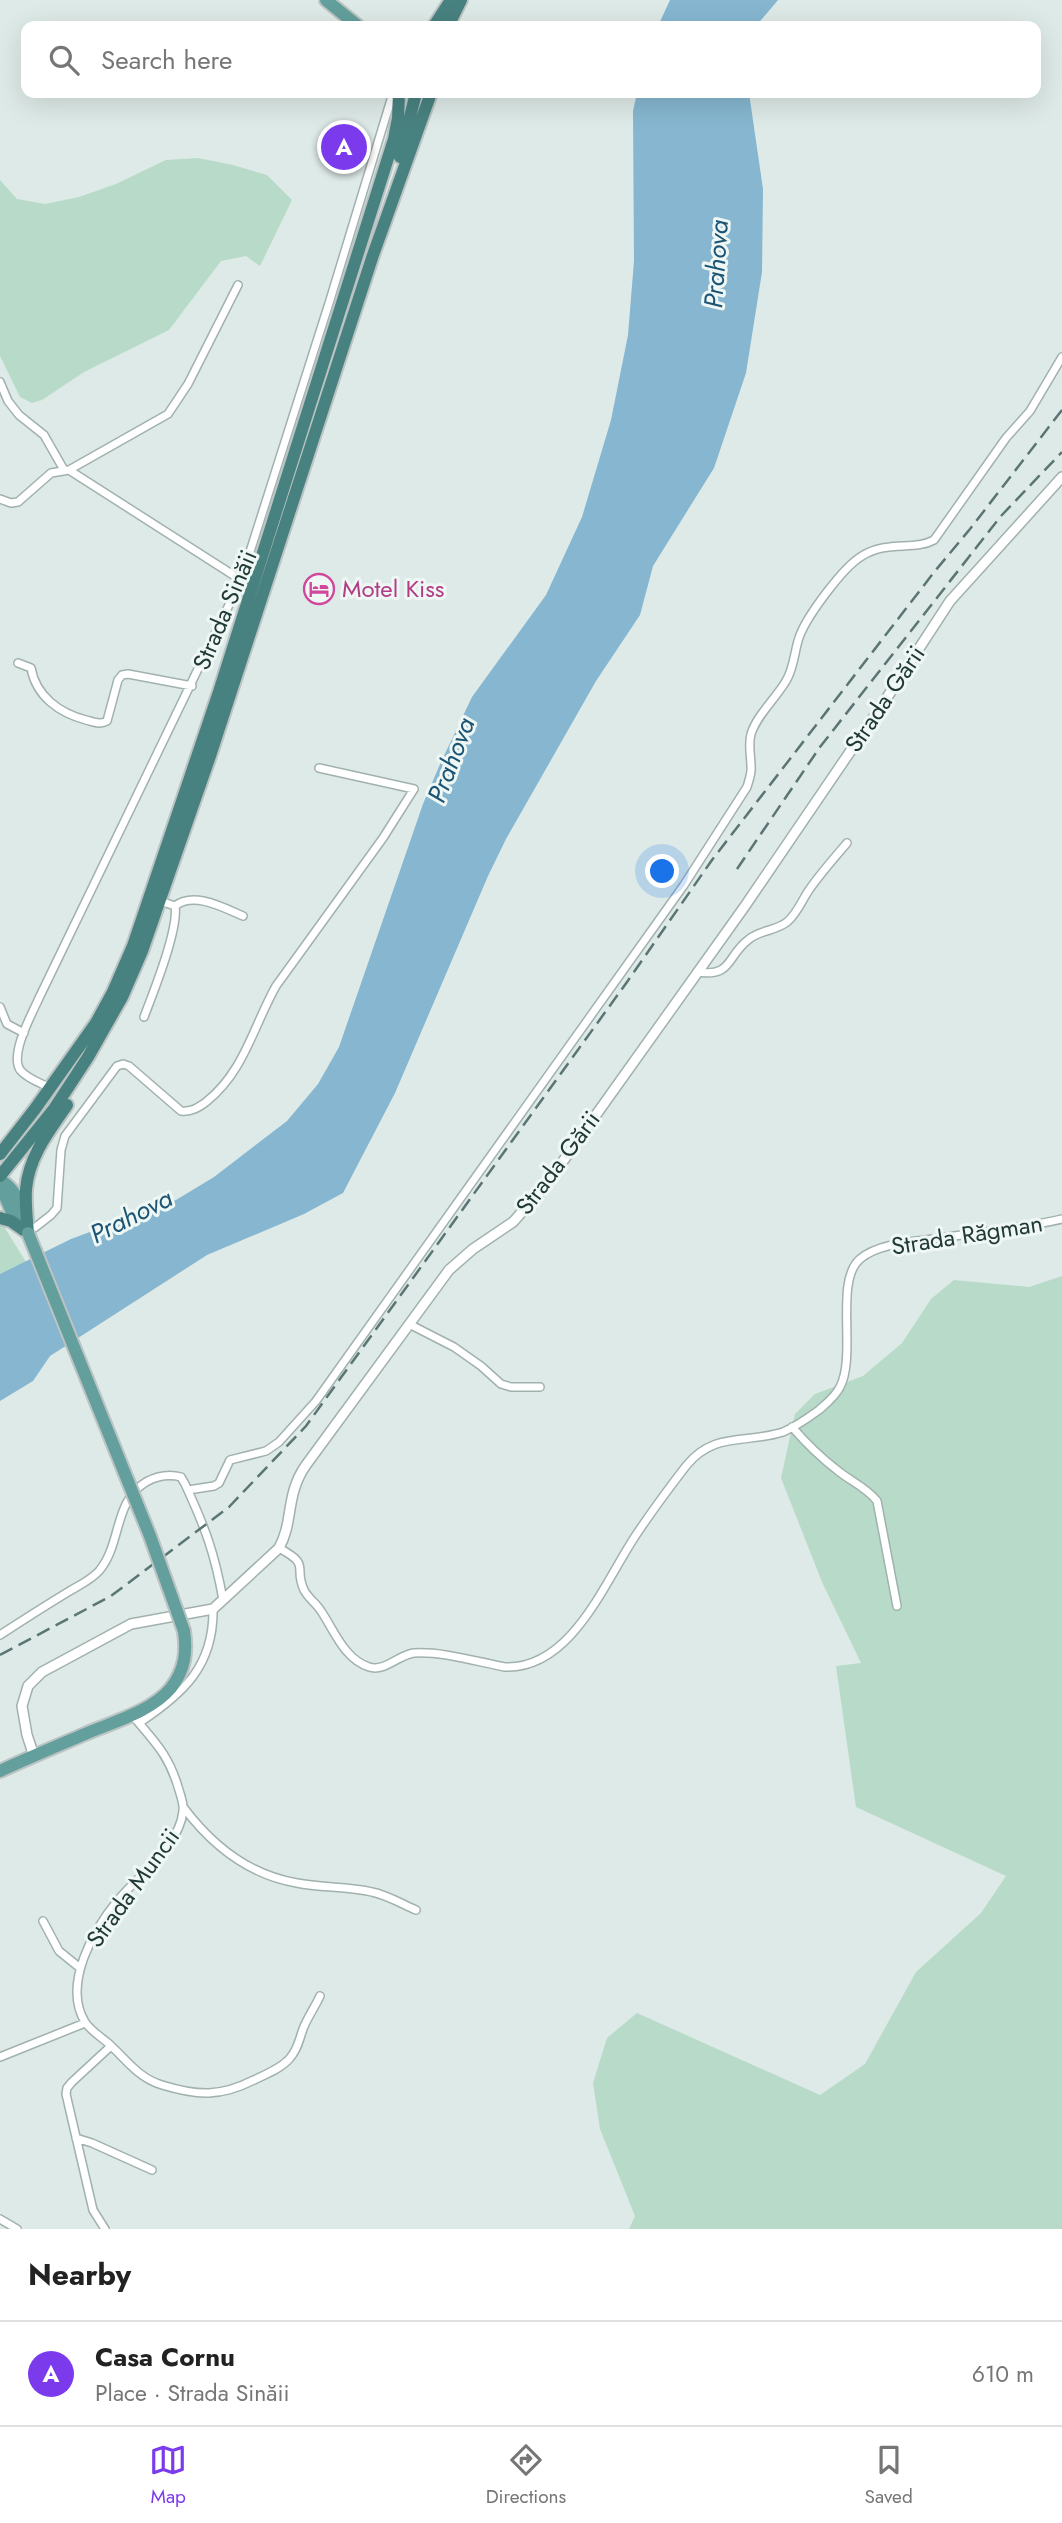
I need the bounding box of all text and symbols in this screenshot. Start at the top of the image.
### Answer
search box [21,21,1041,98]
icon: search [45,41,83,79]
text: Search here [101,41,233,79]
pin: A [321,121,367,173]
water label: Prahova [694,218,738,309]
street label: Strada Sinăii [184,544,266,675]
place label: Motel Kiss [342,571,445,606]
hotel icon: Motel Kiss [302,572,336,606]
street label: Strada Gării [836,638,933,759]
water label: Prahova [417,711,485,808]
your location [645,854,679,888]
street label: Strada Gării [507,1103,608,1222]
water label: Prahova [83,1179,180,1253]
street label: Strada Răgman [889,1205,1045,1264]
street label: Strada Muncii [77,1821,188,1955]
text: Nearby [28,2253,131,2296]
text: Casa Cornu [95,2338,235,2376]
text: A [43,2357,59,2391]
text: 610 m [972,2357,1034,2391]
text: Place · Strada Sinăii [95,2376,289,2410]
tab: Map [149,2441,187,2510]
tab: Directions [486,2441,566,2510]
tab: Saved [865,2441,913,2510]

